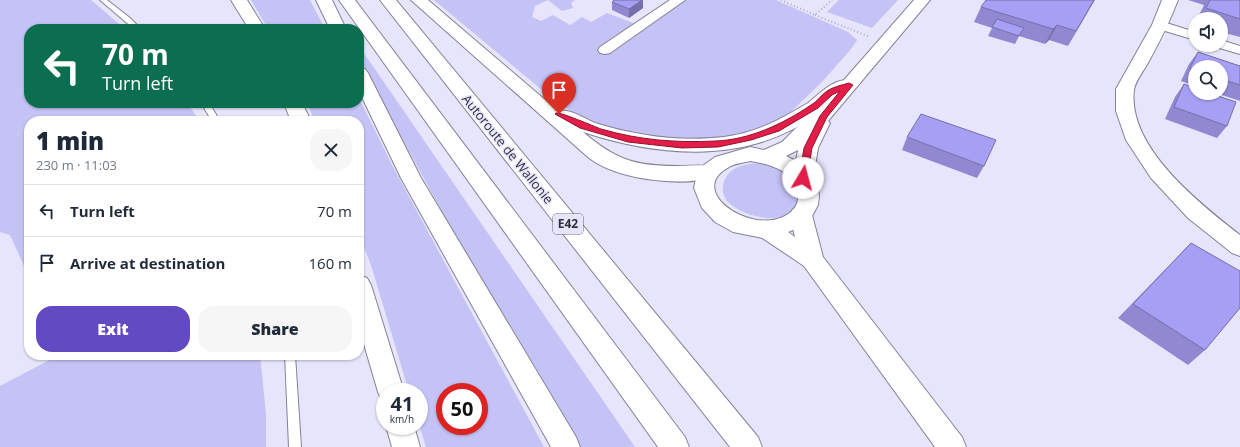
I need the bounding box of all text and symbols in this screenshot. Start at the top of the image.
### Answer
map controls [1188,12,1228,100]
button: sound [1188,12,1228,52]
text: 70 m [102,35,169,73]
icon: left [36,40,88,92]
button: search [1188,60,1228,100]
text: Turn left [102,71,173,95]
pin [542,73,576,114]
icon: arrive [548,79,570,101]
street label: Autoroute de Wallonie [458,91,558,207]
text: 1 min [36,124,104,157]
button: close [310,129,352,171]
text: 230 m · 11:03 [36,156,117,174]
position arrow [782,157,824,199]
icon: left [36,200,58,222]
text: Turn left [70,201,135,221]
text: 70 m [317,201,352,221]
road number: E42 [553,214,583,234]
icon: arrive [36,252,58,274]
text: Arrive at destination [70,253,225,273]
text: 160 m [308,253,352,273]
button: Exit [36,306,190,352]
button: Share [198,306,352,352]
speed limit sign: 50 [436,383,488,435]
text: 41 [391,390,413,417]
text: km/h [390,412,414,426]

